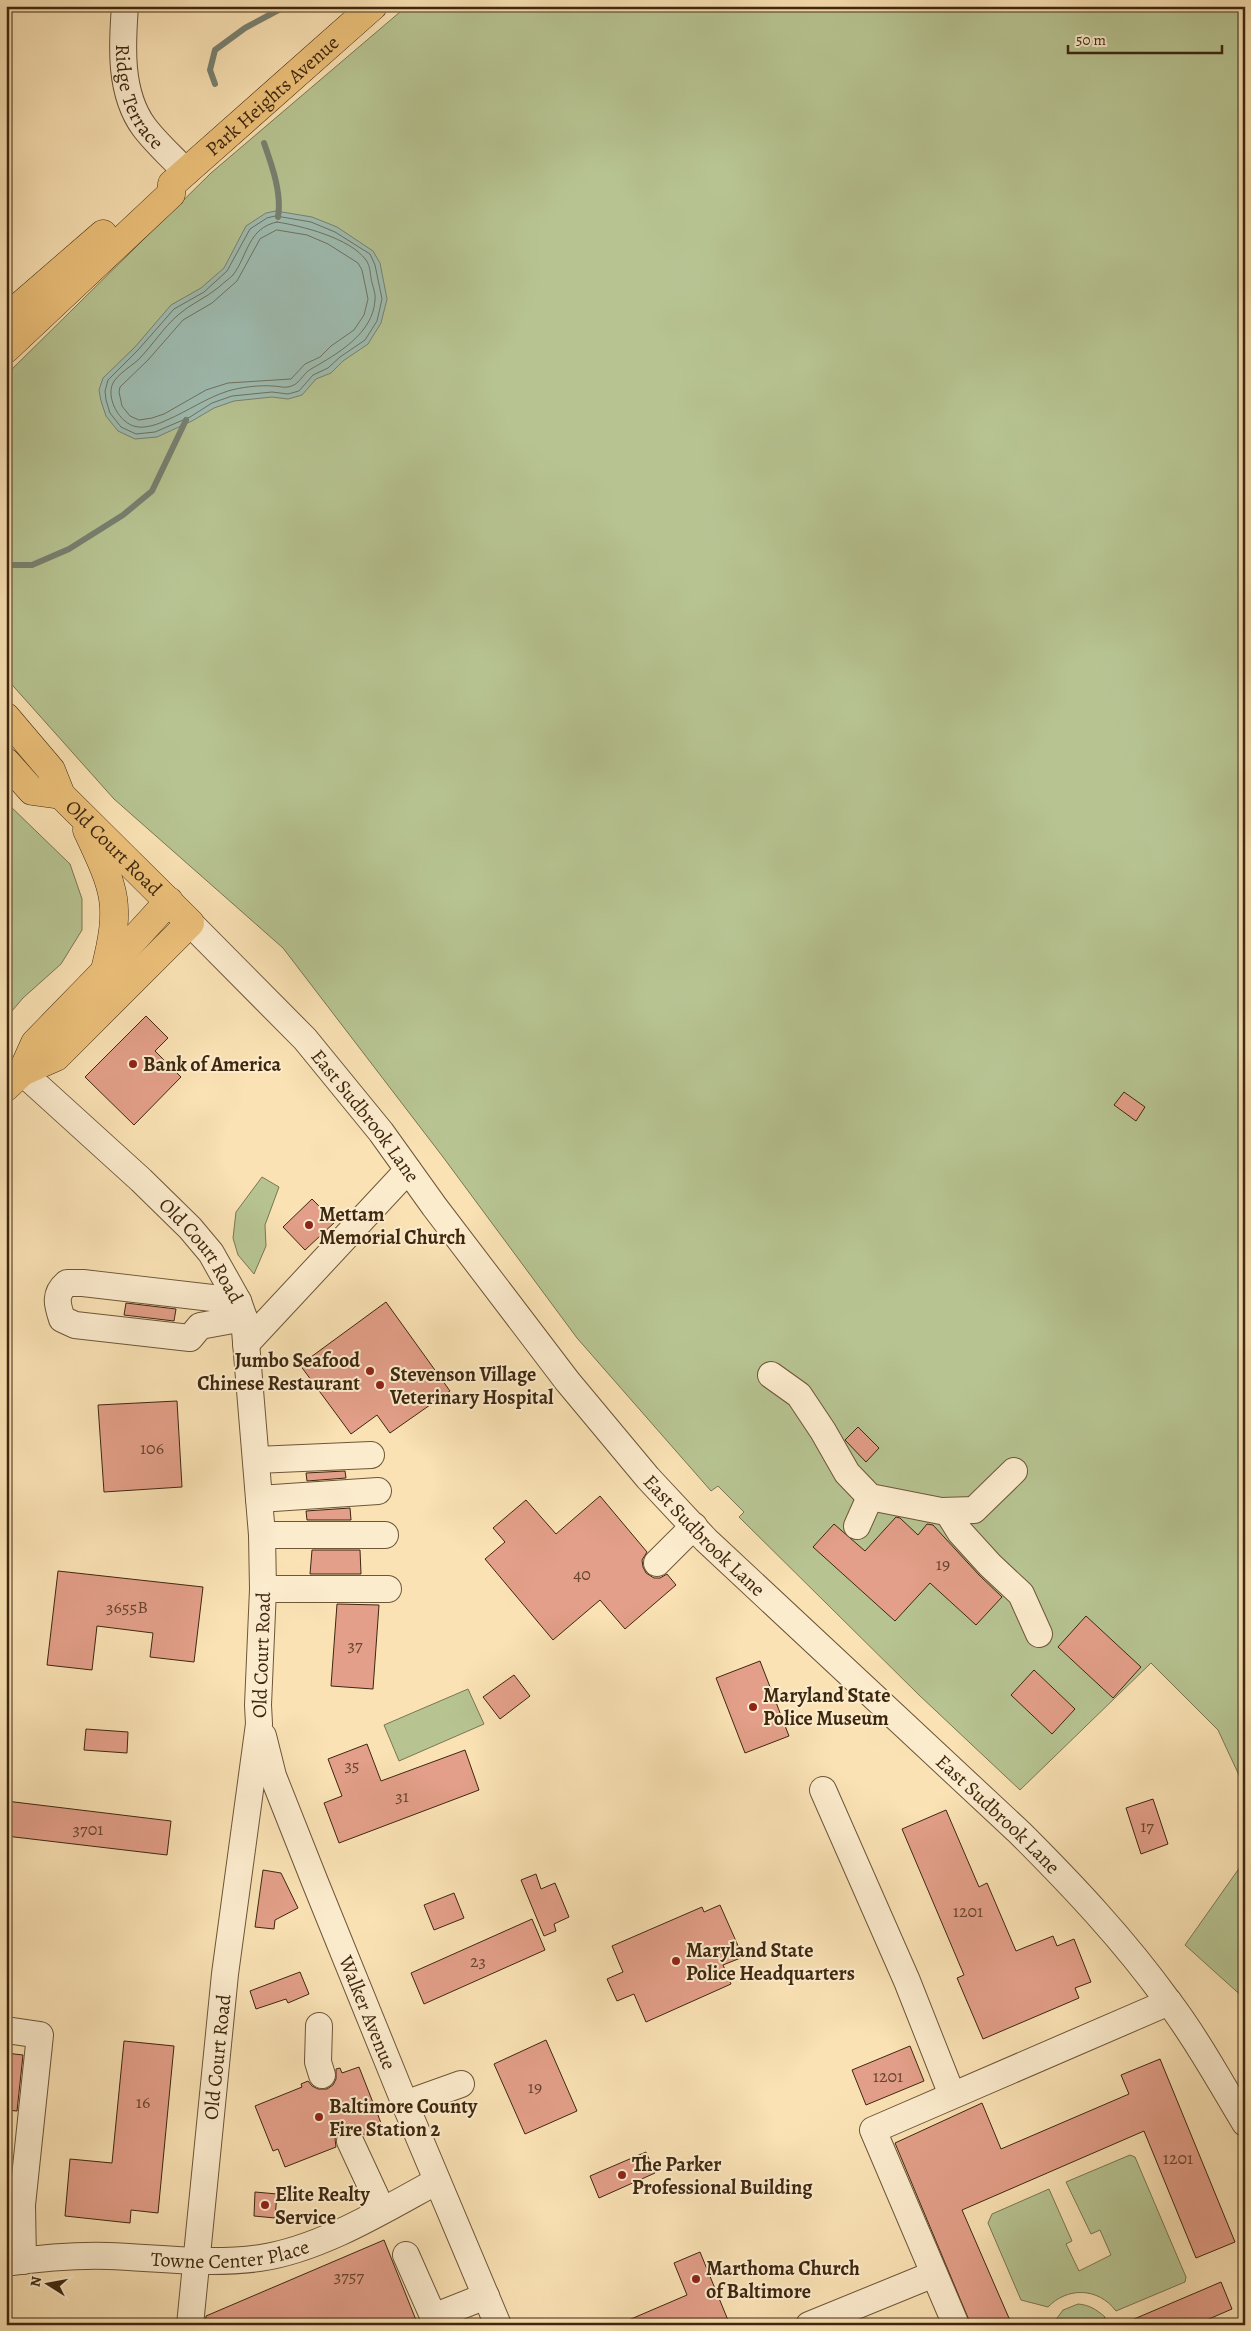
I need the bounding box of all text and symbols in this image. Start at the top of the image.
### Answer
scale bar [1068,22,1222,54]
street label: Park Heights Avenue [200,29,345,162]
text: 50 m [1076,30,1106,50]
street label: Ridge Terrace [109,44,170,155]
street label: Old Court Road [59,794,168,902]
street label: East Sudbrook Lane [305,1043,426,1188]
place label: Bank of America [143,1051,281,1078]
marker: Bank of America [127,1058,139,1070]
street label: Old Court Road [153,1192,250,1308]
place label: Mettam Memorial Church [319,1201,466,1251]
marker: Mettam Memorial Church [303,1219,315,1231]
place label: Jumbo Seafood Chinese Restaurant [197,1347,360,1397]
place label: Stevenson Village Veterinary Hospital [389,1361,554,1411]
marker: Jumbo Seafood Chinese Restaurant [364,1365,376,1377]
marker: Stevenson Village Veterinary Hospital [374,1379,386,1391]
house number: 106 [140,1436,164,1460]
street label: East Sudbrook Lane [637,1468,771,1603]
house number: 19 [936,1552,950,1576]
house number: 40 [573,1562,591,1586]
street label: Old Court Road [246,1591,277,1719]
house number: 3655B [106,1595,148,1619]
house number: 37 [347,1633,363,1657]
place label: Maryland State Police Museum [763,1682,890,1732]
marker: Maryland State Police Museum [747,1701,759,1713]
street label: East Sudbrook Lane [930,1748,1066,1880]
house number: 35 [344,1753,360,1777]
house number: 31 [395,1784,409,1808]
house number: 17 [1140,1814,1154,1838]
house number: 3701 [73,1817,103,1841]
house number: 1201 [953,1899,983,1923]
place label: Maryland State Police Headquarters [686,1937,855,1987]
house number: 23 [470,1949,486,1973]
street label: Walker Avenue [332,1951,403,2074]
marker: Maryland State Police Headquarters [670,1955,682,1967]
street label: Old Court Road [197,1993,238,2121]
house number: 1201 [873,2064,903,2088]
house number: 19 [528,2075,542,2099]
house number: 16 [136,2090,150,2114]
place label: Baltimore County Fire Station 2 [329,2093,478,2143]
marker: Baltimore County Fire Station 2 [313,2111,325,2123]
house number: 1201 [1163,2146,1193,2170]
place label: The Parker Professional Building [632,2151,813,2201]
marker: The Parker Professional Building [616,2169,628,2181]
place label: Elite Realty Service [275,2181,370,2231]
marker: Elite Realty Service [259,2199,271,2211]
street label: Towne Center Place [150,2233,313,2275]
place label: Marthoma Church of Baltimore [706,2255,860,2305]
north arrow [22,2258,72,2308]
house number: 3757 [334,2264,365,2288]
marker: Marthoma Church of Baltimore [690,2273,702,2285]
text: N [25,2275,46,2288]

